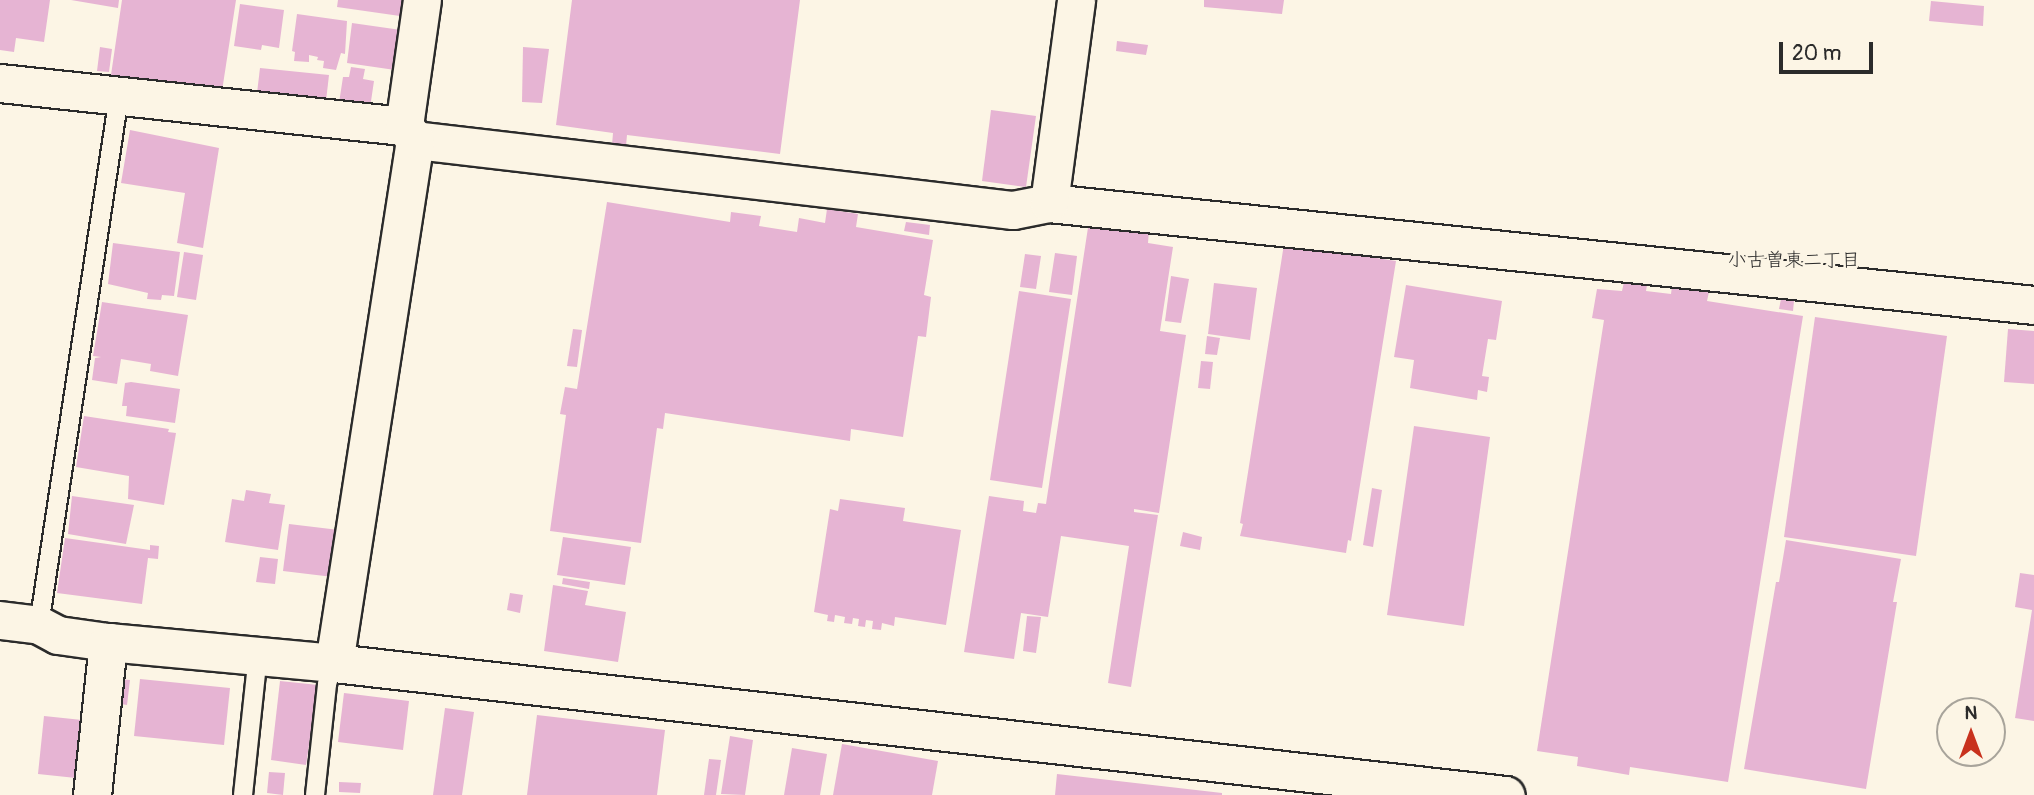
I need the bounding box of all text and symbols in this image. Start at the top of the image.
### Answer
scale bar [1782,28,1876,72]
text: 20 m [1792,40,1841,67]
district label: 小古曽東二丁目 [1728,250,1860,272]
north arrow [1936,697,2006,767]
text: N [1965,701,1977,725]

